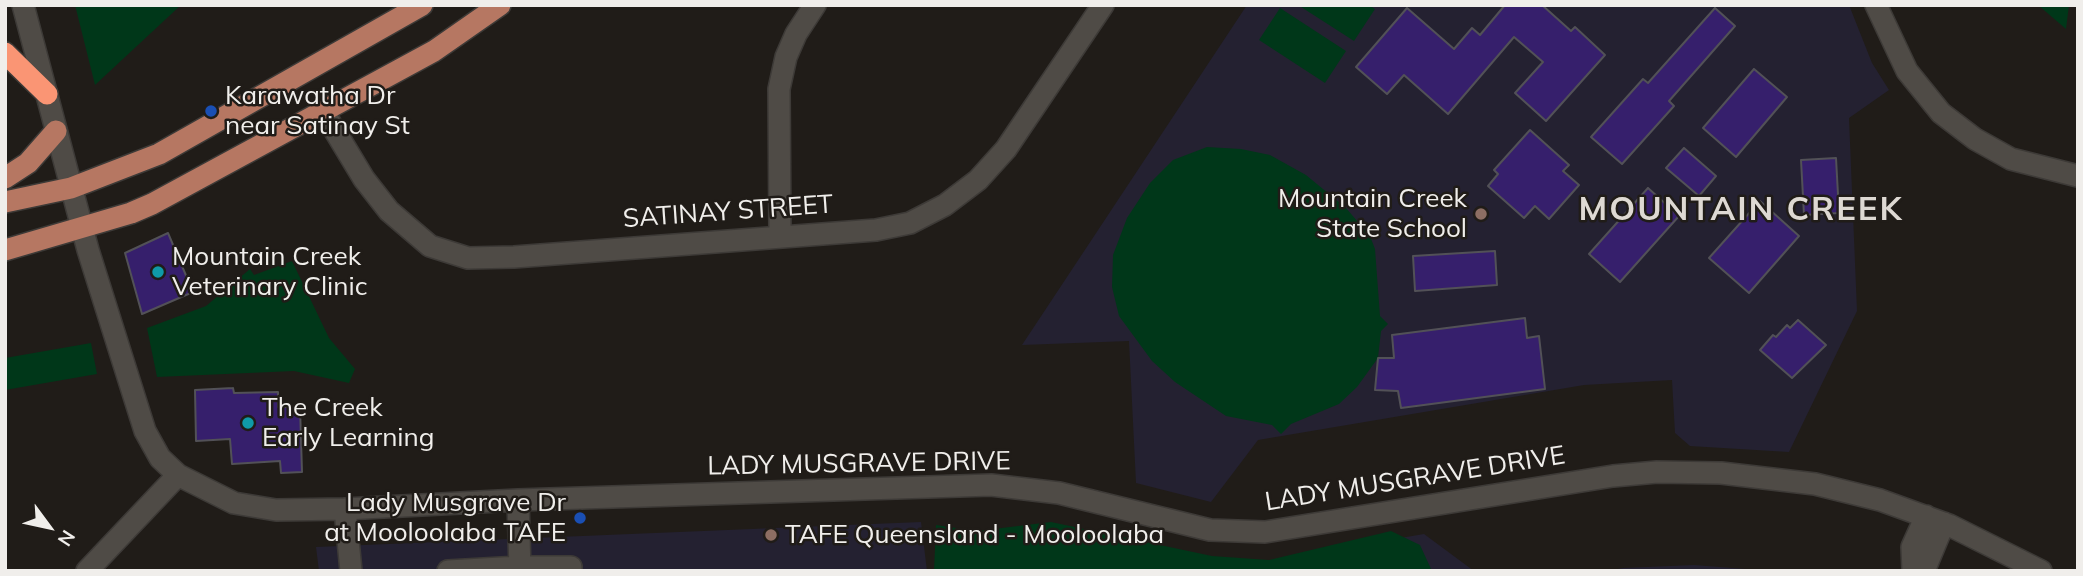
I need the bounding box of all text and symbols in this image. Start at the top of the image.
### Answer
place label: Karawatha Dr near Satinay St [225,80,410,142]
marker: Karawatha Dr near Satinay St [203,103,219,119]
place label: Mountain Creek State School [1278,183,1467,244]
street label: SATINAY STREET [622,189,834,235]
district label: MOUNTAIN CREEK [1580,190,1902,230]
marker: Mountain Creek State School [1473,206,1489,222]
place label: Mountain Creek Veterinary Clinic [172,241,368,302]
marker: Mountain Creek Veterinary Clinic [150,264,166,280]
place label: The Creek Early Learning [262,392,434,453]
marker: The Creek Early Learning [240,415,256,431]
street label: LADY MUSGRAVE DRIVE [1263,440,1567,518]
street label: LADY MUSGRAVE DRIVE [707,446,1011,482]
place label: Lady Musgrave Dr at Mooloolaba TAFE [324,487,566,548]
north arrow [14,492,84,562]
marker: Lady Musgrave Dr at Mooloolaba TAFE [572,510,588,526]
place label: TAFE Queensland - Mooloolaba [785,519,1164,551]
text: N [53,526,81,551]
marker: TAFE Queensland - Mooloolaba [763,527,779,543]

